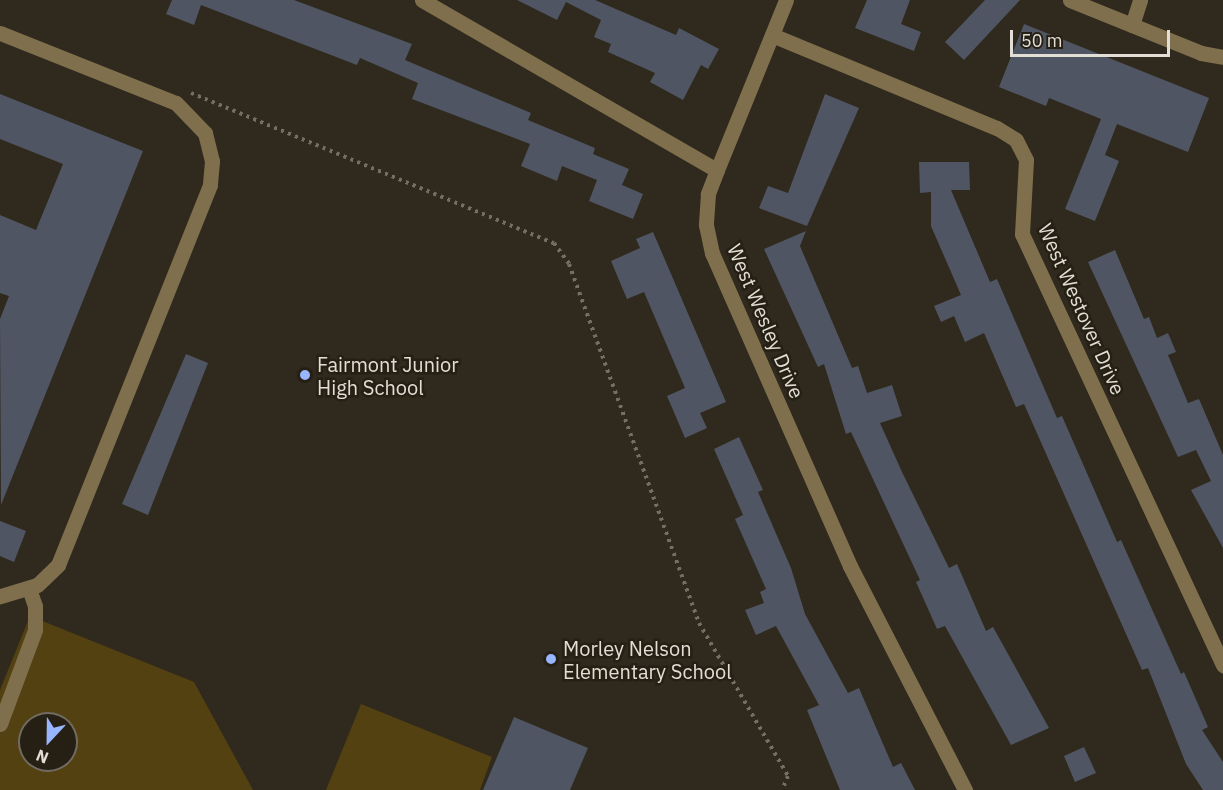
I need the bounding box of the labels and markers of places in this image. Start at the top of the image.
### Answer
place label: Fairmont Junior High School [317,352,459,399]
marker: Fairmont Junior High School [298,368,312,382]
place label: Morley Nelson Elementary School [563,636,732,683]
marker: Morley Nelson Elementary School [544,652,558,666]

